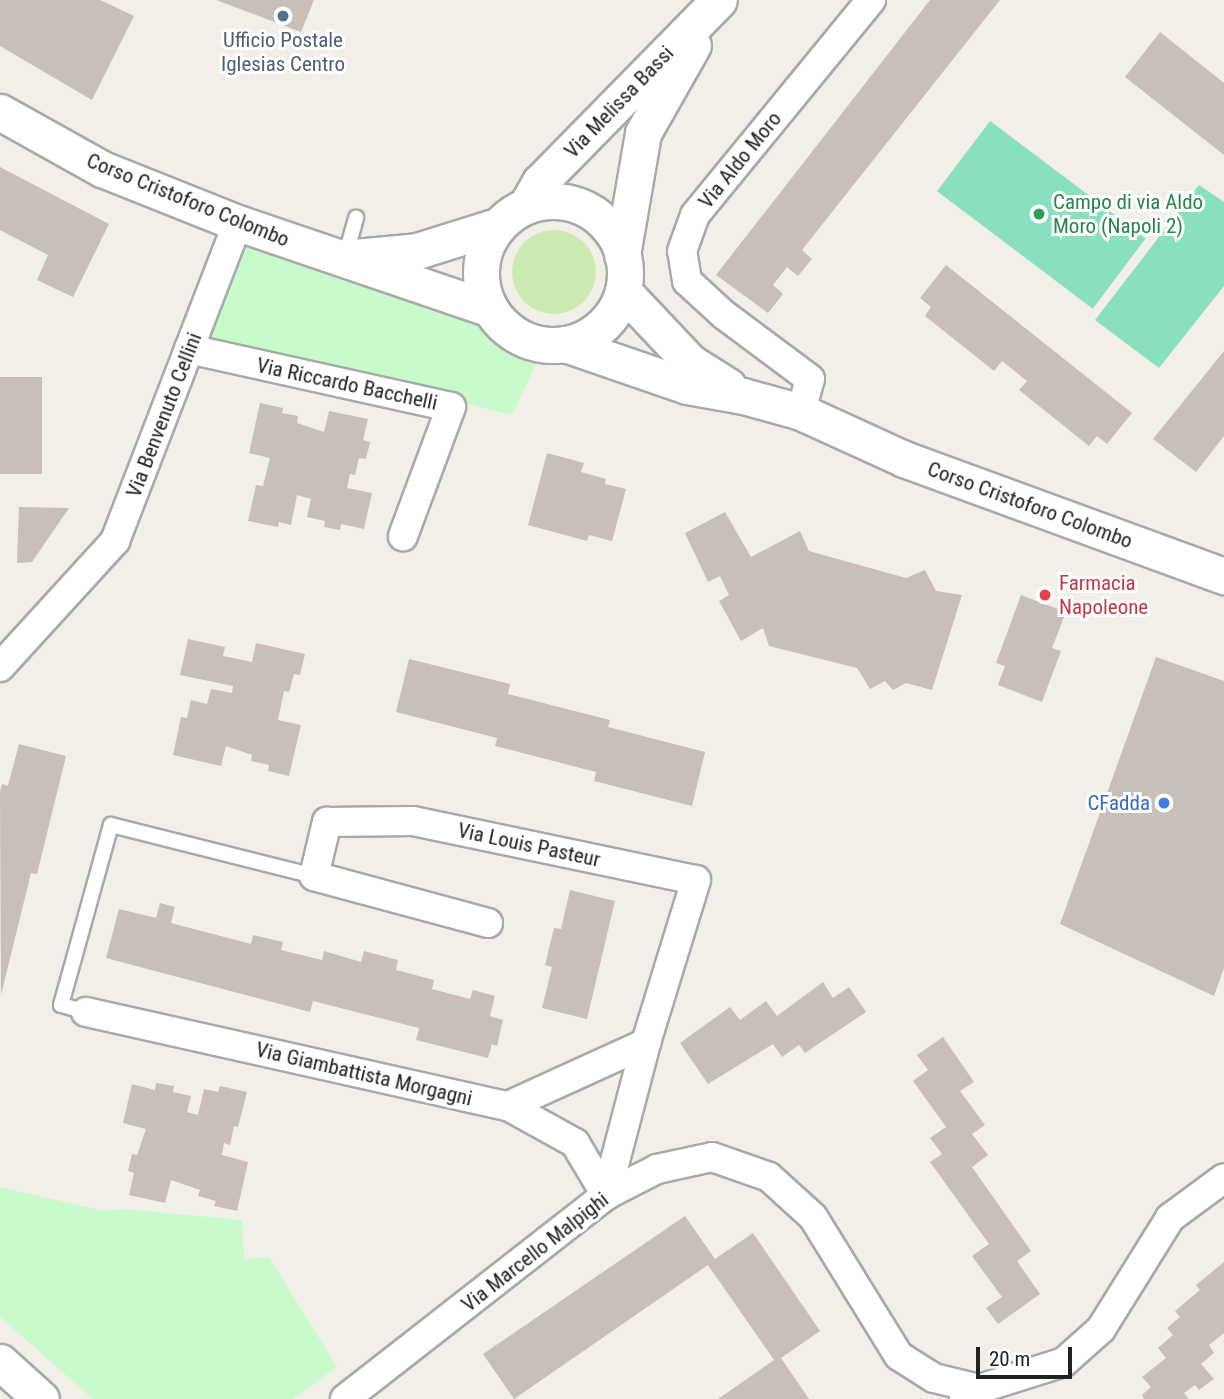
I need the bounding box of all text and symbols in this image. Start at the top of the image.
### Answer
marker: Ufficio Postale Iglesias Centro [275,8,291,24]
place label: Ufficio Postale Iglesias Centro [221,27,345,77]
street label: Via Melissa Bassi [559,41,679,163]
street label: Via Aldo Moro [693,106,787,214]
street label: Corso Cristoforo Colombo [83,148,293,252]
place label: Campo di via Aldo Moro (Napoli 2) [1053,189,1203,239]
marker: Campo di via Aldo Moro (Napoli 2) [1031,206,1047,222]
street label: Via Benvenuto Cellini [121,329,207,501]
street label: Via Riccardo Bacchelli [254,353,440,415]
street label: Corso Cristoforo Colombo [924,456,1136,554]
place label: Farmacia Napoleone [1059,570,1148,620]
marker: Farmacia Napoleone [1037,587,1053,603]
place label: CFadda [1087,790,1150,816]
marker: CFadda [1156,795,1172,811]
street label: Via Louis Pasteur [455,818,603,872]
street label: Via Giambattista Morgagni [253,1037,475,1111]
street label: Via Marcello Malpighi [457,1187,613,1317]
scale bar [979,1332,1075,1376]
text: 20 m [989,1347,1030,1371]

